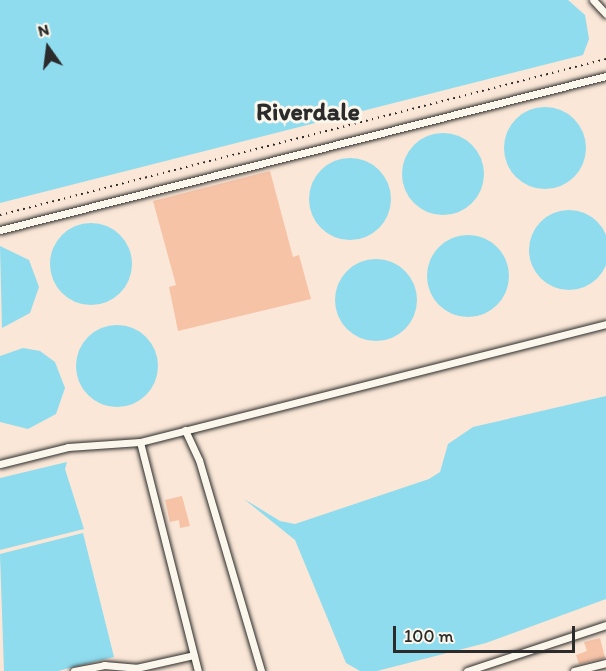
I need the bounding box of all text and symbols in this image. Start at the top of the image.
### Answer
north arrow [18,18,78,78]
text: N [36,20,51,41]
district label: Riverdale [256,96,360,128]
scale bar [396,614,578,652]
text: 100 m [404,625,454,647]

